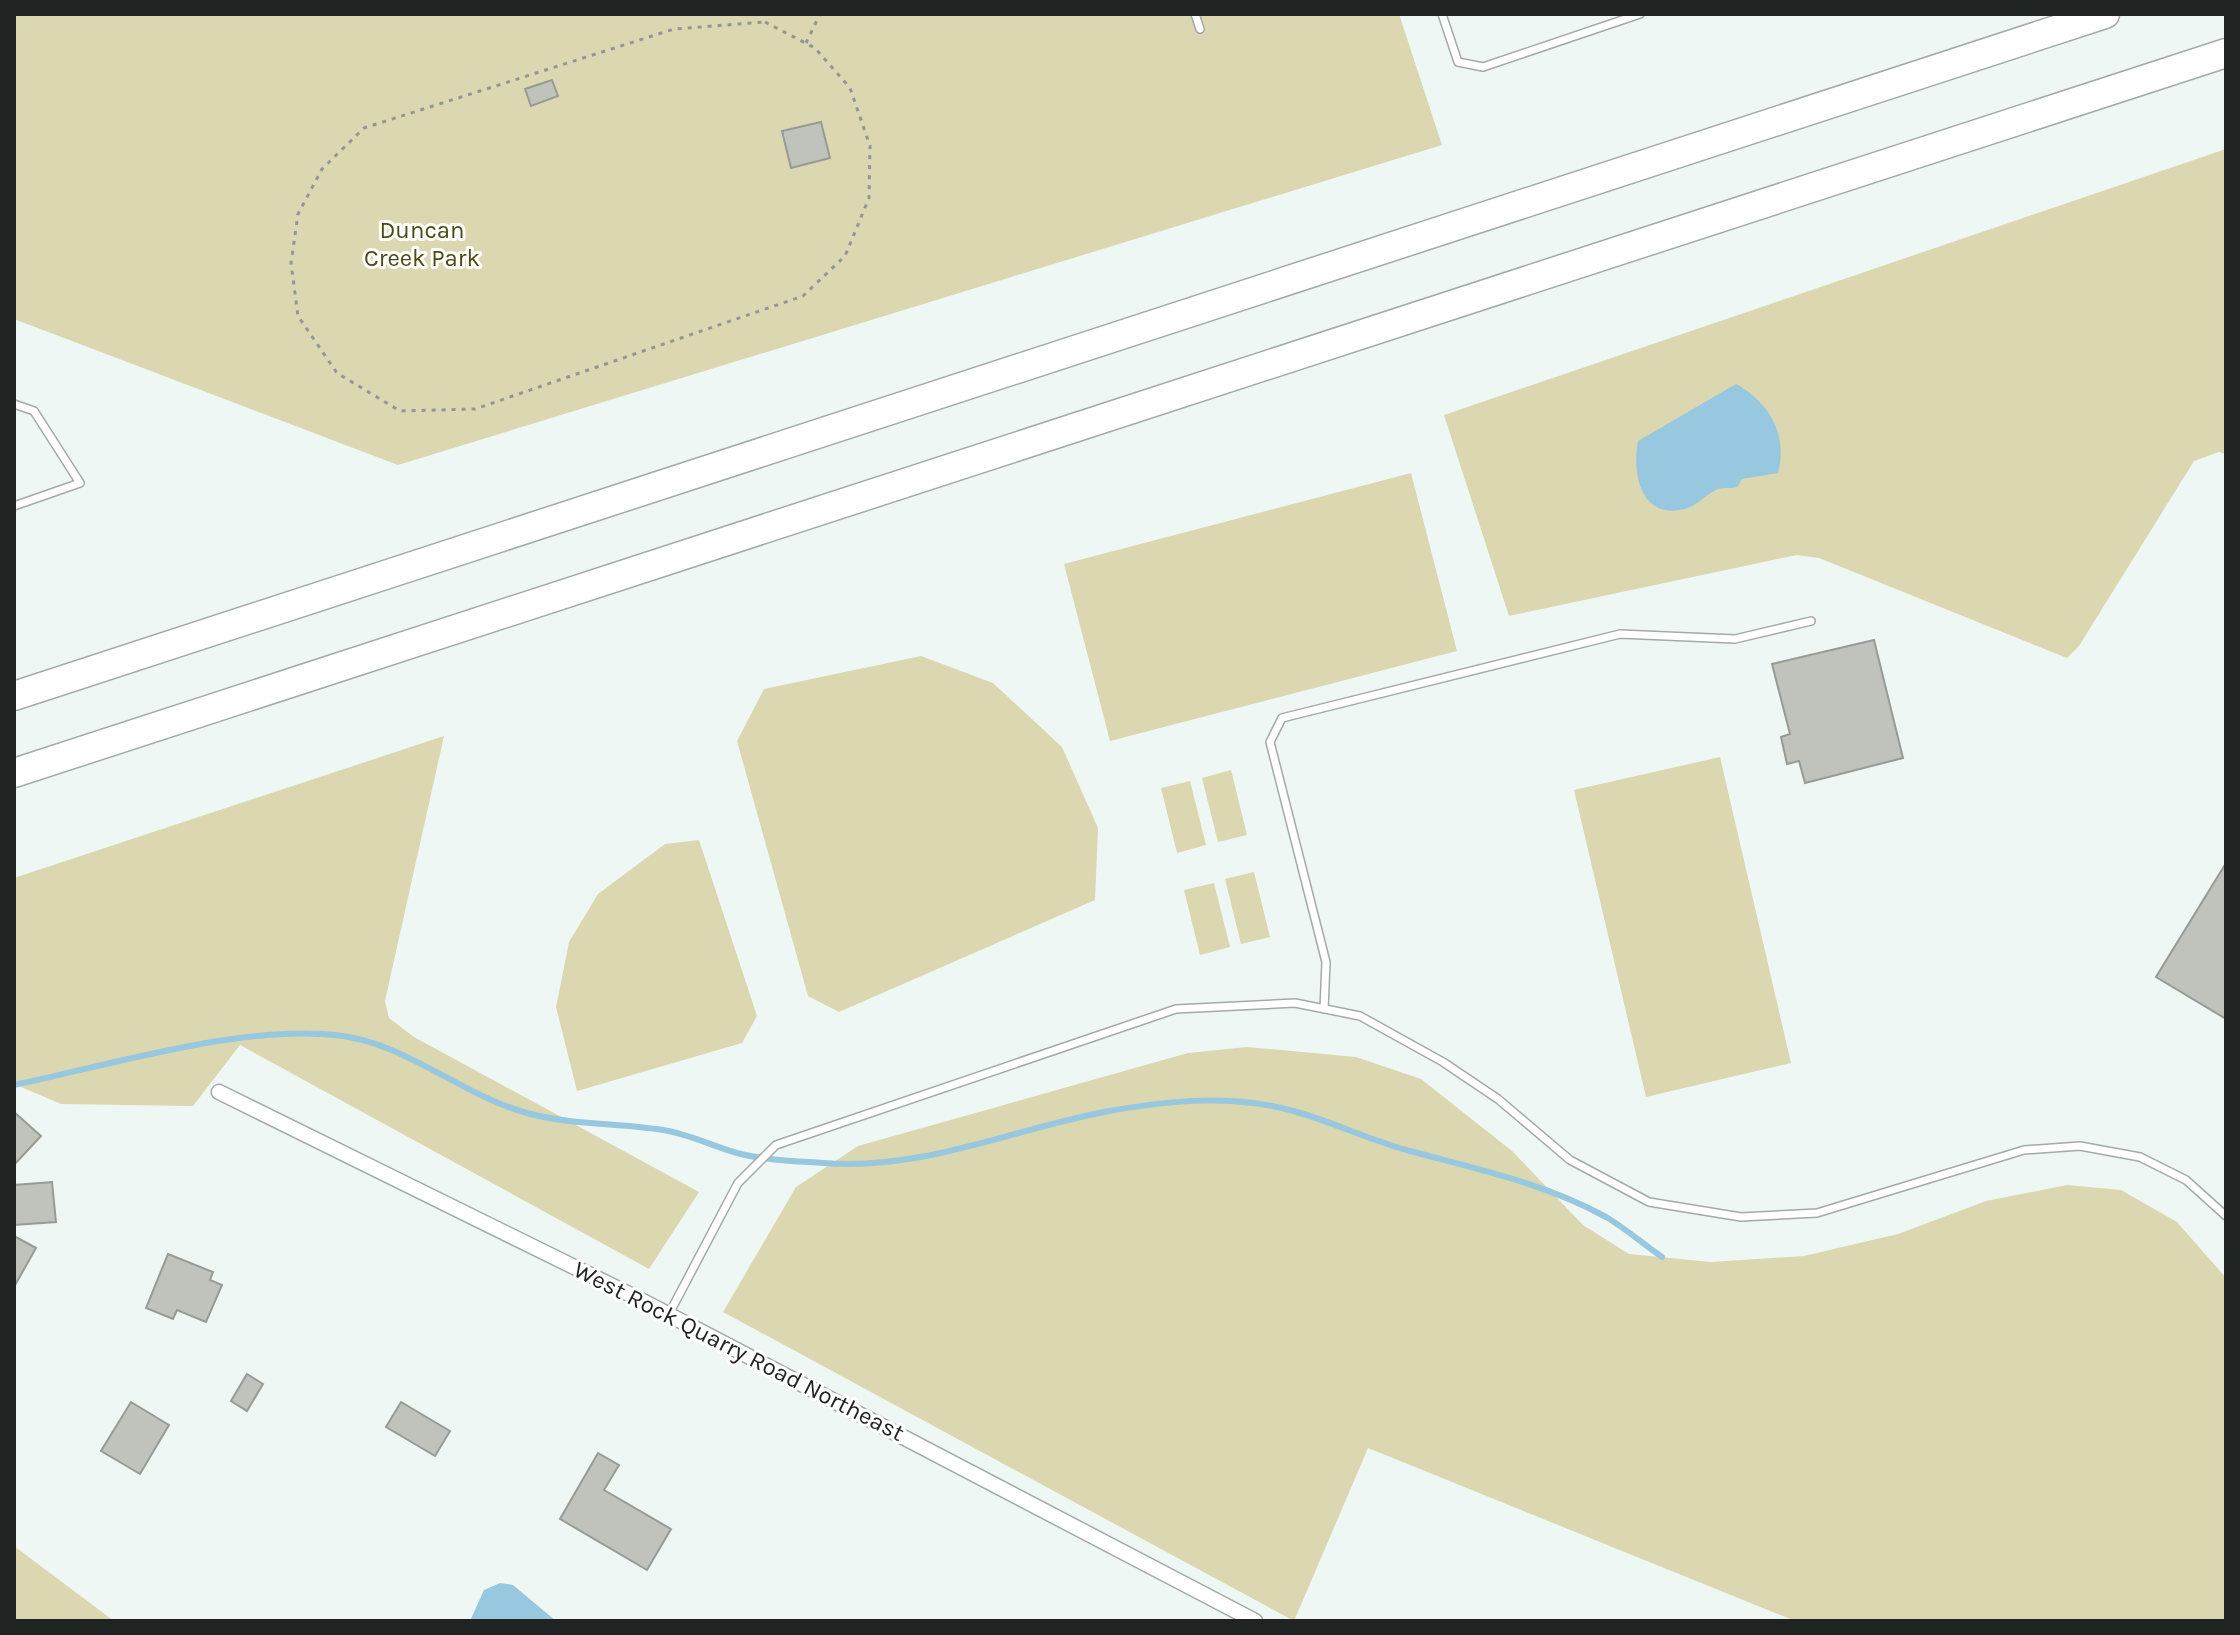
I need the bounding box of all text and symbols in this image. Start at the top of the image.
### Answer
park label: Duncan Creek Park [364,216,480,272]
street label: West Rock Quarry Road Northeast [569,1255,909,1447]

